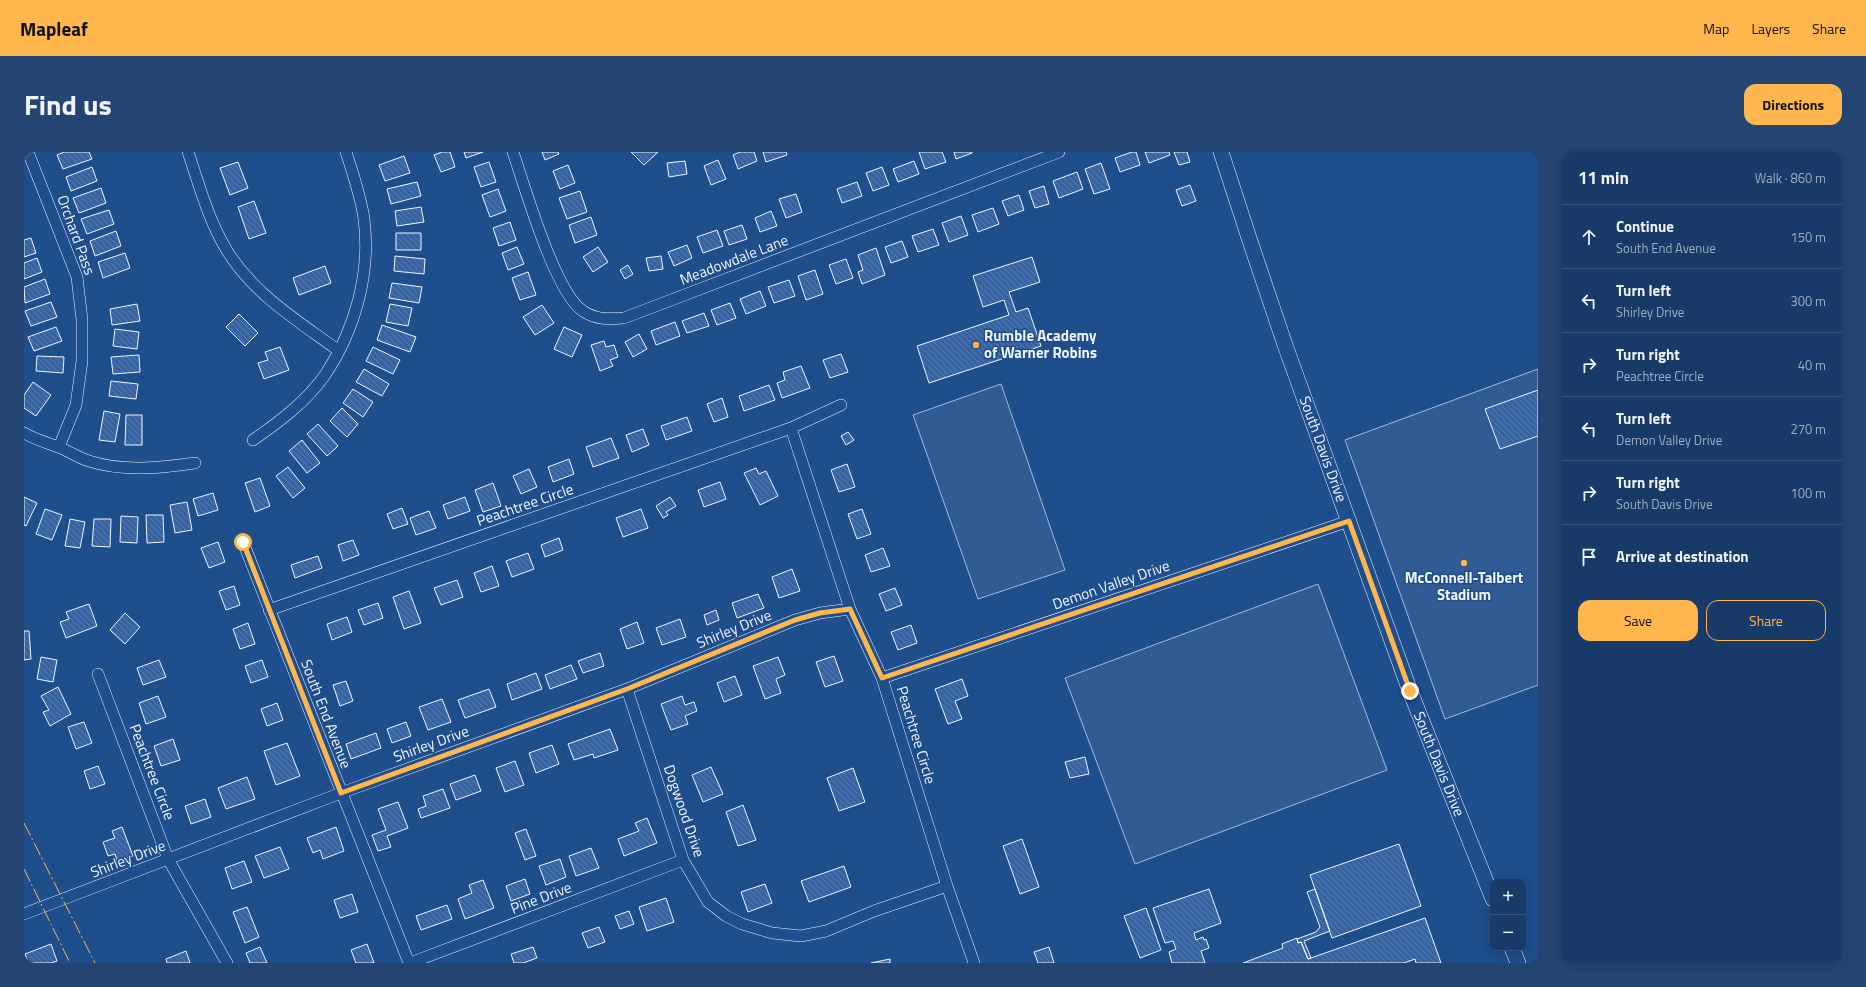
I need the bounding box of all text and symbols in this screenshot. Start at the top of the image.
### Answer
text: Mapleaf [20,14,88,43]
text: Map [1703,18,1729,39]
text: Layers [1751,18,1790,39]
text: Share [1812,18,1846,39]
text: Find us [24,83,112,126]
button: Directions [1744,84,1842,125]
text: 11 min [1578,165,1629,191]
text: Walk · 860 m [1755,168,1826,188]
street label: Orchard Pass [51,192,102,278]
text: Continue [1616,215,1674,238]
icon: ahead [1578,226,1600,248]
text: 150 m [1790,227,1826,247]
street label: Meadowdale Lane [676,228,792,291]
text: South End Avenue [1616,238,1716,258]
text: Turn left [1616,279,1671,302]
icon: left [1578,290,1600,312]
text: 300 m [1790,291,1826,311]
text: Shirley Drive [1616,302,1684,322]
place label: Rumble Academy of Warner Robins [984,324,1097,364]
marker: Rumble Academy of Warner Robins [971,340,981,350]
text: Turn right [1616,343,1680,366]
icon: right [1578,354,1600,376]
text: 40 m [1798,355,1826,375]
text: Peachtree Circle [1616,366,1704,386]
street label: South Davis Drive [1294,393,1353,505]
text: Turn left [1616,407,1671,430]
icon: left [1578,418,1600,440]
text: 270 m [1790,419,1826,439]
text: Demon Valley Drive [1616,430,1722,450]
text: Turn right [1616,471,1680,494]
street label: Peachtree Circle [473,477,576,532]
icon: right [1578,482,1600,504]
text: 100 m [1790,483,1826,503]
text: South Davis Drive [1616,494,1713,514]
route start [234,533,252,551]
text: Arrive at destination [1616,545,1749,568]
icon: arrive [1578,546,1600,568]
street label: Demon Valley Drive [1049,554,1173,615]
marker: McConnell-Talbert Stadium [1459,558,1469,568]
place label: McConnell-Talbert Stadium [1405,566,1524,606]
button: Save [1578,600,1698,641]
button: Share [1706,600,1826,641]
street label: Shirley Drive [693,603,775,654]
street label: South End Avenue [295,656,358,772]
route end [1401,682,1419,700]
street label: Peachtree Circle [891,683,942,787]
street label: South Davis Drive [1408,708,1471,820]
street label: Shirley Drive [390,719,472,768]
street label: Peachtree Circle [124,720,181,823]
street label: Dogwood Drive [658,761,711,860]
street label: Shirley Drive [87,834,169,883]
street label: Pine Drive [507,875,575,920]
map controls [1490,879,1526,951]
button: + [1490,879,1526,915]
button: − [1490,915,1526,951]

